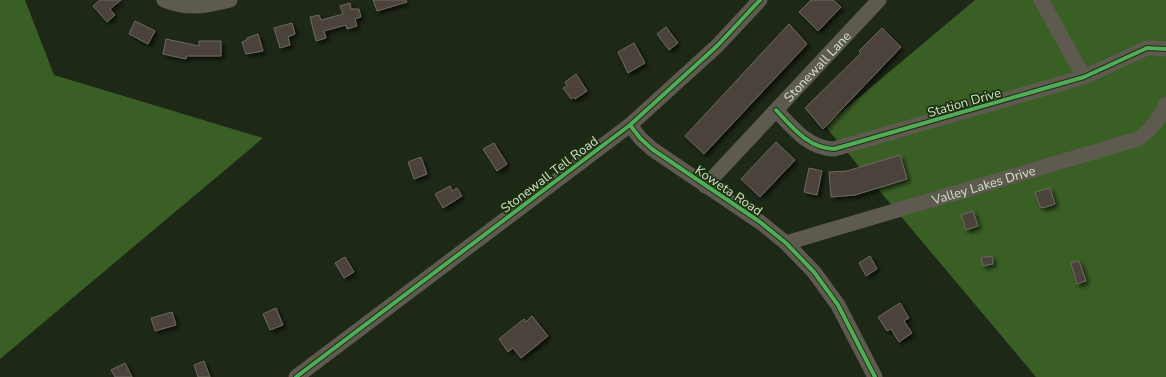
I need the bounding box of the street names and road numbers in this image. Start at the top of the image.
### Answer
street label: Stonewall Lane [780,27,855,106]
street label: Station Drive [925,84,1003,122]
street label: Stonewall Tell Road [497,132,602,217]
street label: Koweta Road [691,162,766,220]
street label: Valley Lakes Drive [929,162,1038,210]

